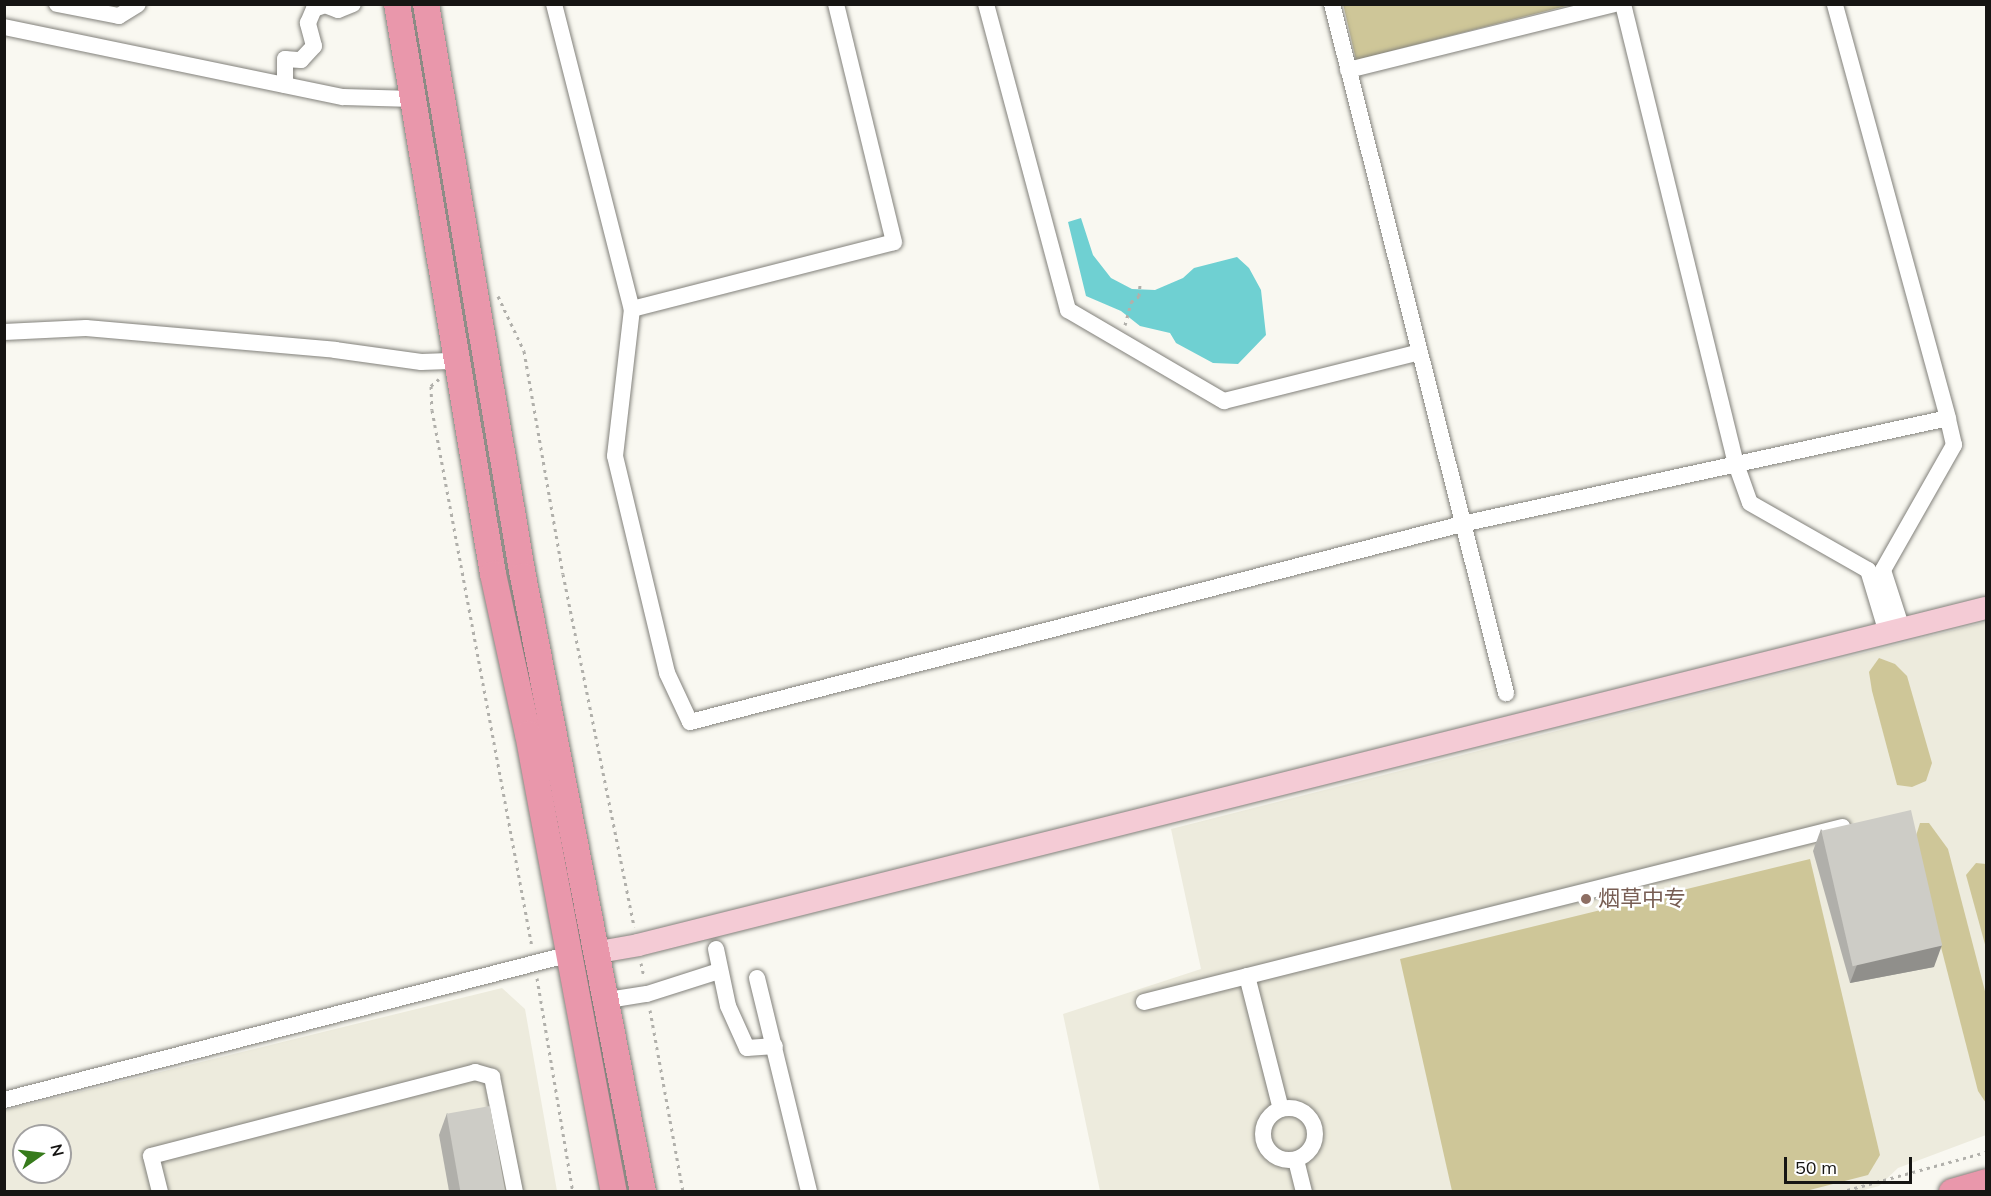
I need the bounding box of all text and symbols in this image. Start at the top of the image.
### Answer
place label: 烟草中专 [1598,886,1686,912]
marker: 烟草中专 [1579,892,1593,906]
north arrow [12,1124,72,1184]
text: N [46,1142,69,1158]
scale bar [1787,1145,1914,1183]
text: 50 m [1795,1156,1837,1179]

